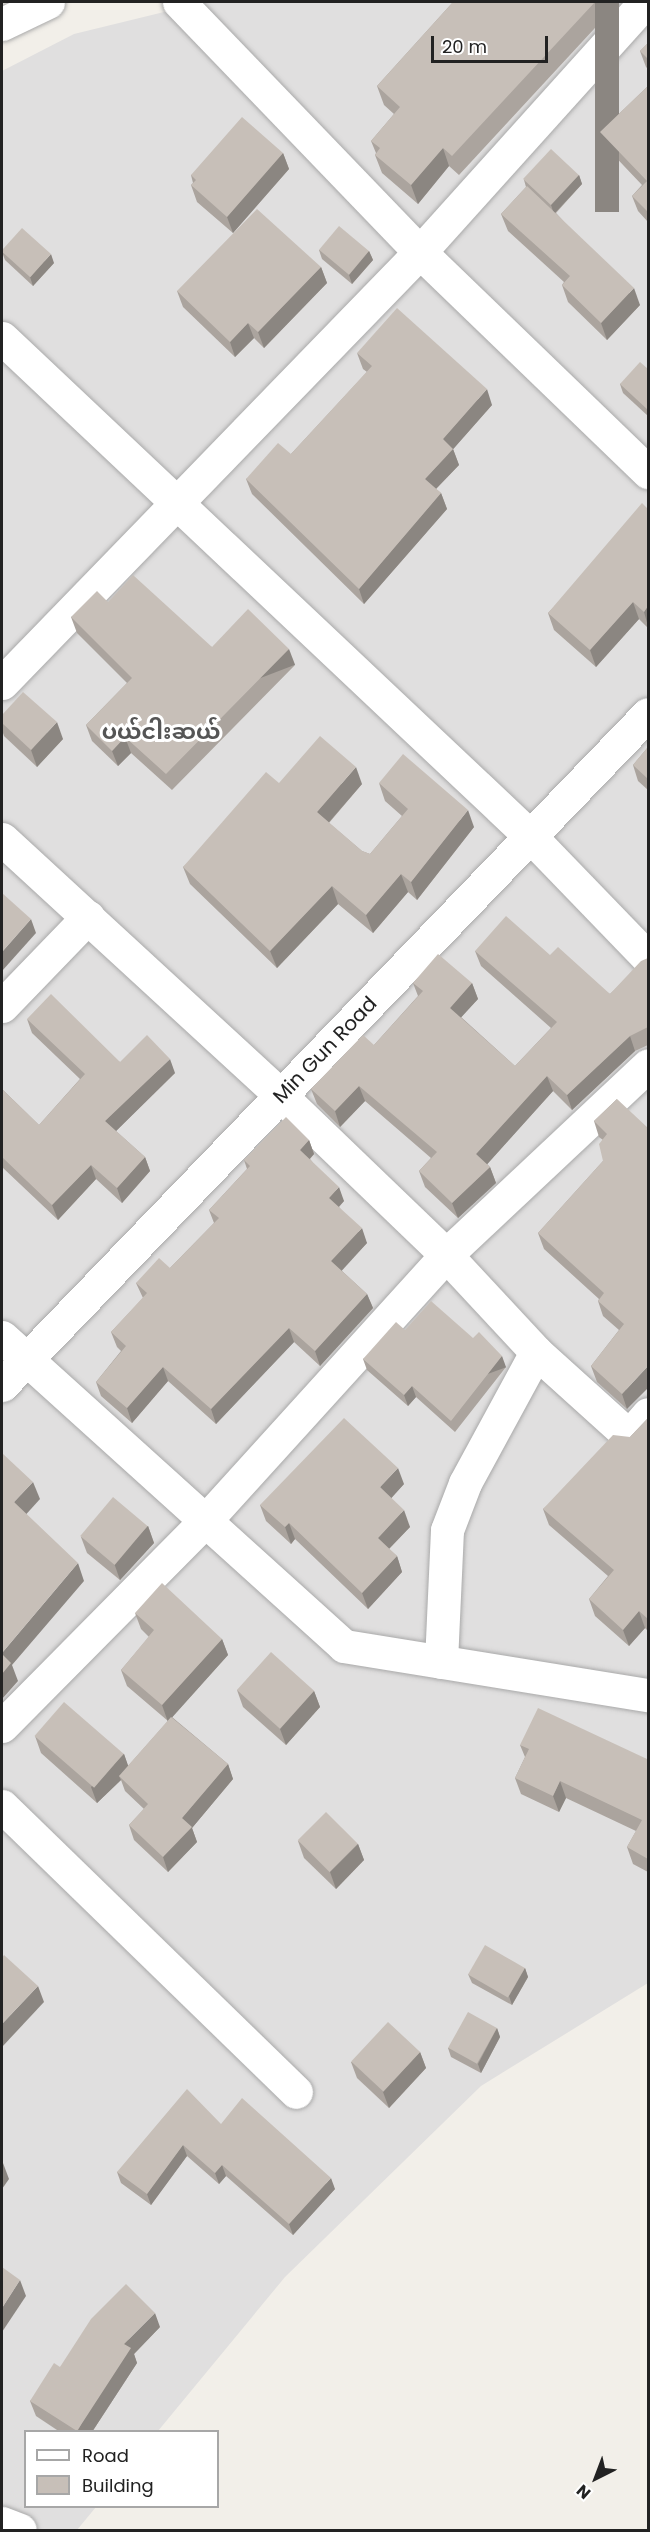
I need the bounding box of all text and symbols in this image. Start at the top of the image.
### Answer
scale bar [434,24,551,62]
text: 20 m [442,34,487,59]
district label: ပယ်ငါးဆယ် [102,719,220,745]
street label: Min Gun Road [268,992,382,1108]
legend [24,2430,219,2508]
text: Road [82,2443,129,2468]
north arrow [566,2448,626,2508]
text: Building [82,2473,154,2498]
text: N [571,2479,596,2504]

